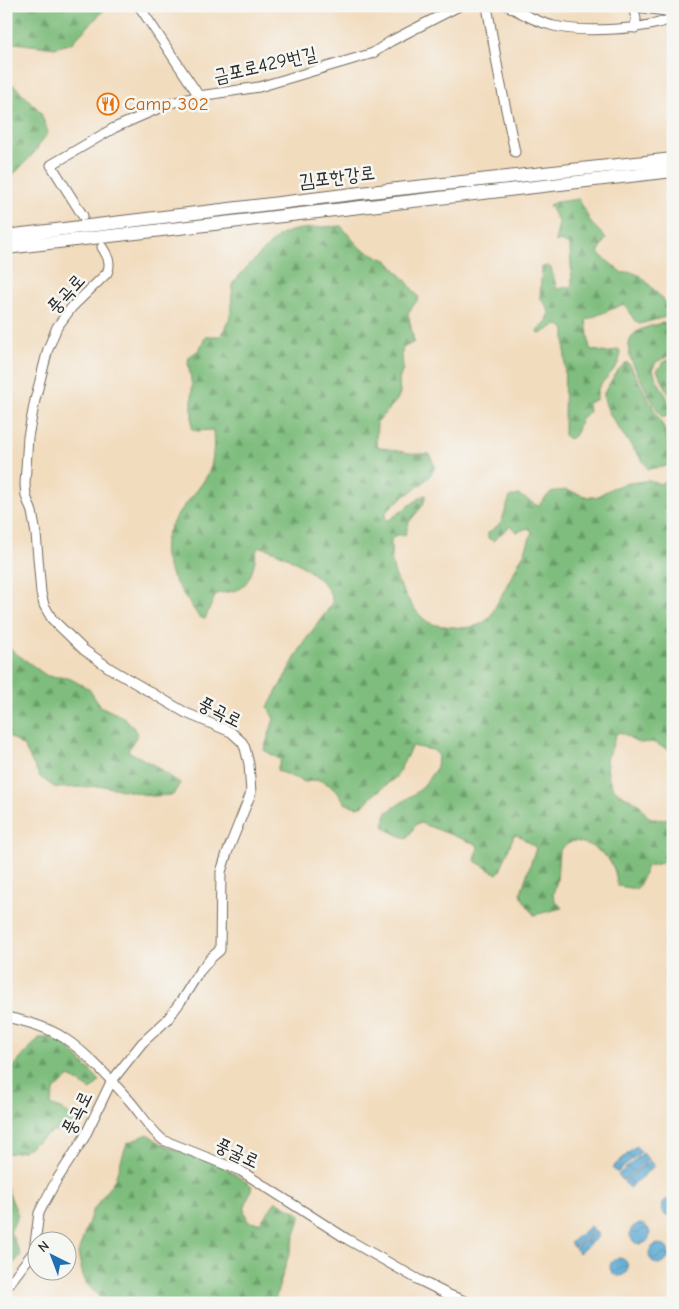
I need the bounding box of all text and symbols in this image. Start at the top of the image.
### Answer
street label: 금포로429번길 [211,42,319,88]
restaurant icon: Camp 302 [96,92,120,116]
place label: Camp 302 [124,93,209,115]
street label: 김포한강로 [298,161,376,193]
street label: 풍곡로 [42,270,90,318]
street label: 풍곡로 [195,692,245,732]
street label: 풍곡로 [57,1088,97,1138]
street label: 풍굴로 [212,1133,262,1173]
north arrow [28,1232,78,1282]
text: N [35,1237,53,1256]

